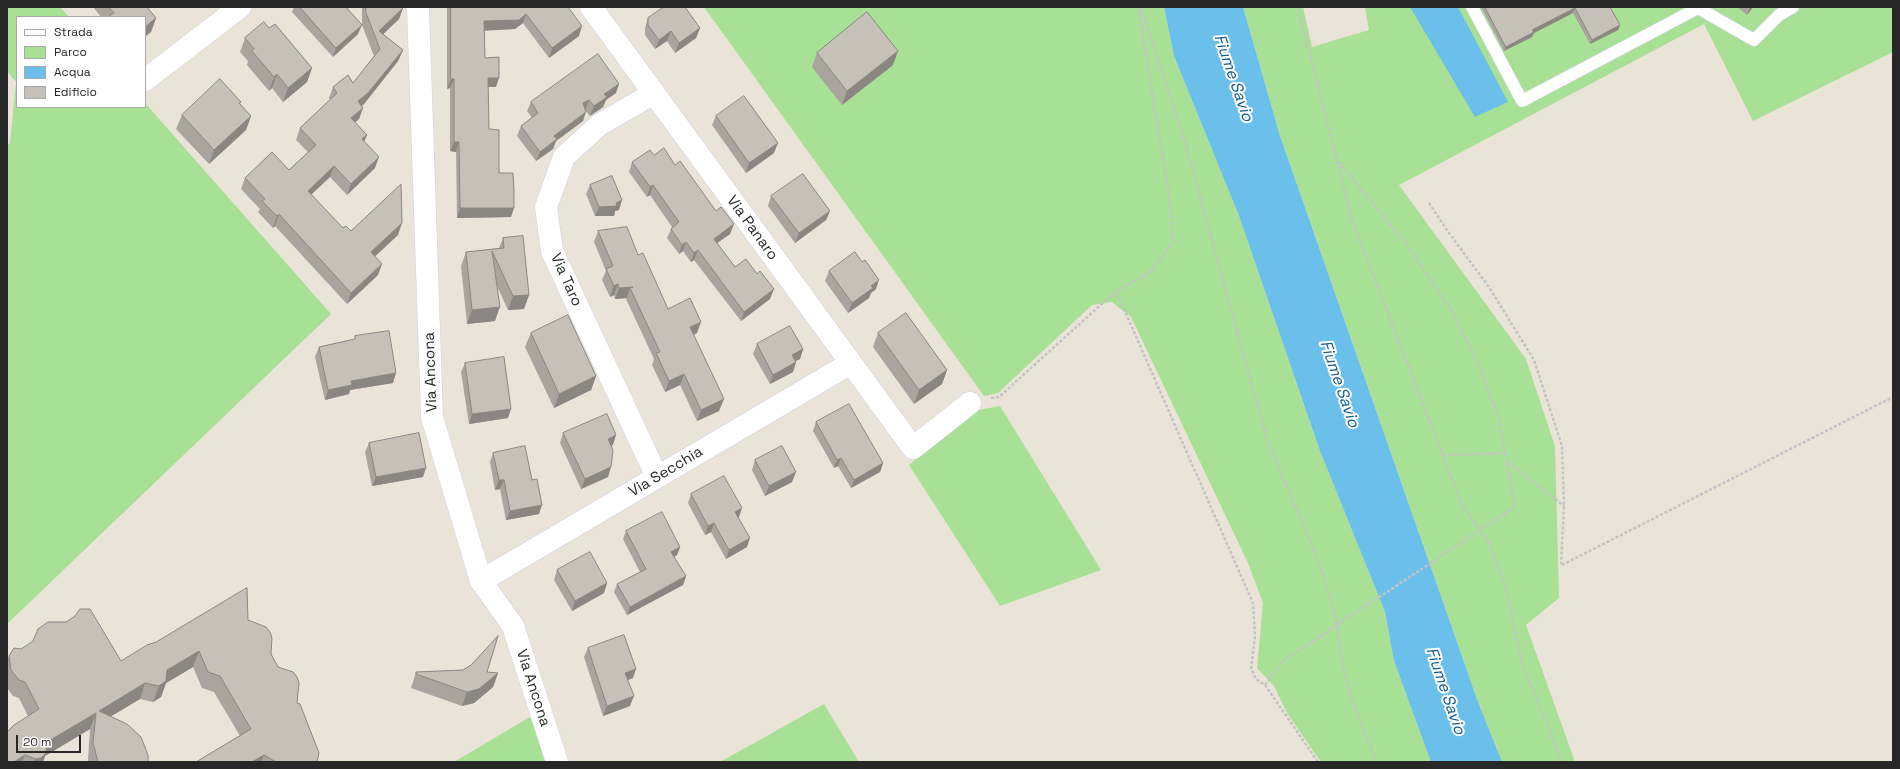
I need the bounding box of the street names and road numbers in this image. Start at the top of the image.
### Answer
street label: Via Panaro [723,192,781,264]
street label: Via Taro [546,251,586,309]
street label: Via Ancona [421,332,441,412]
street label: Via Secchia [626,443,706,501]
street label: Via Ancona [512,647,554,729]

